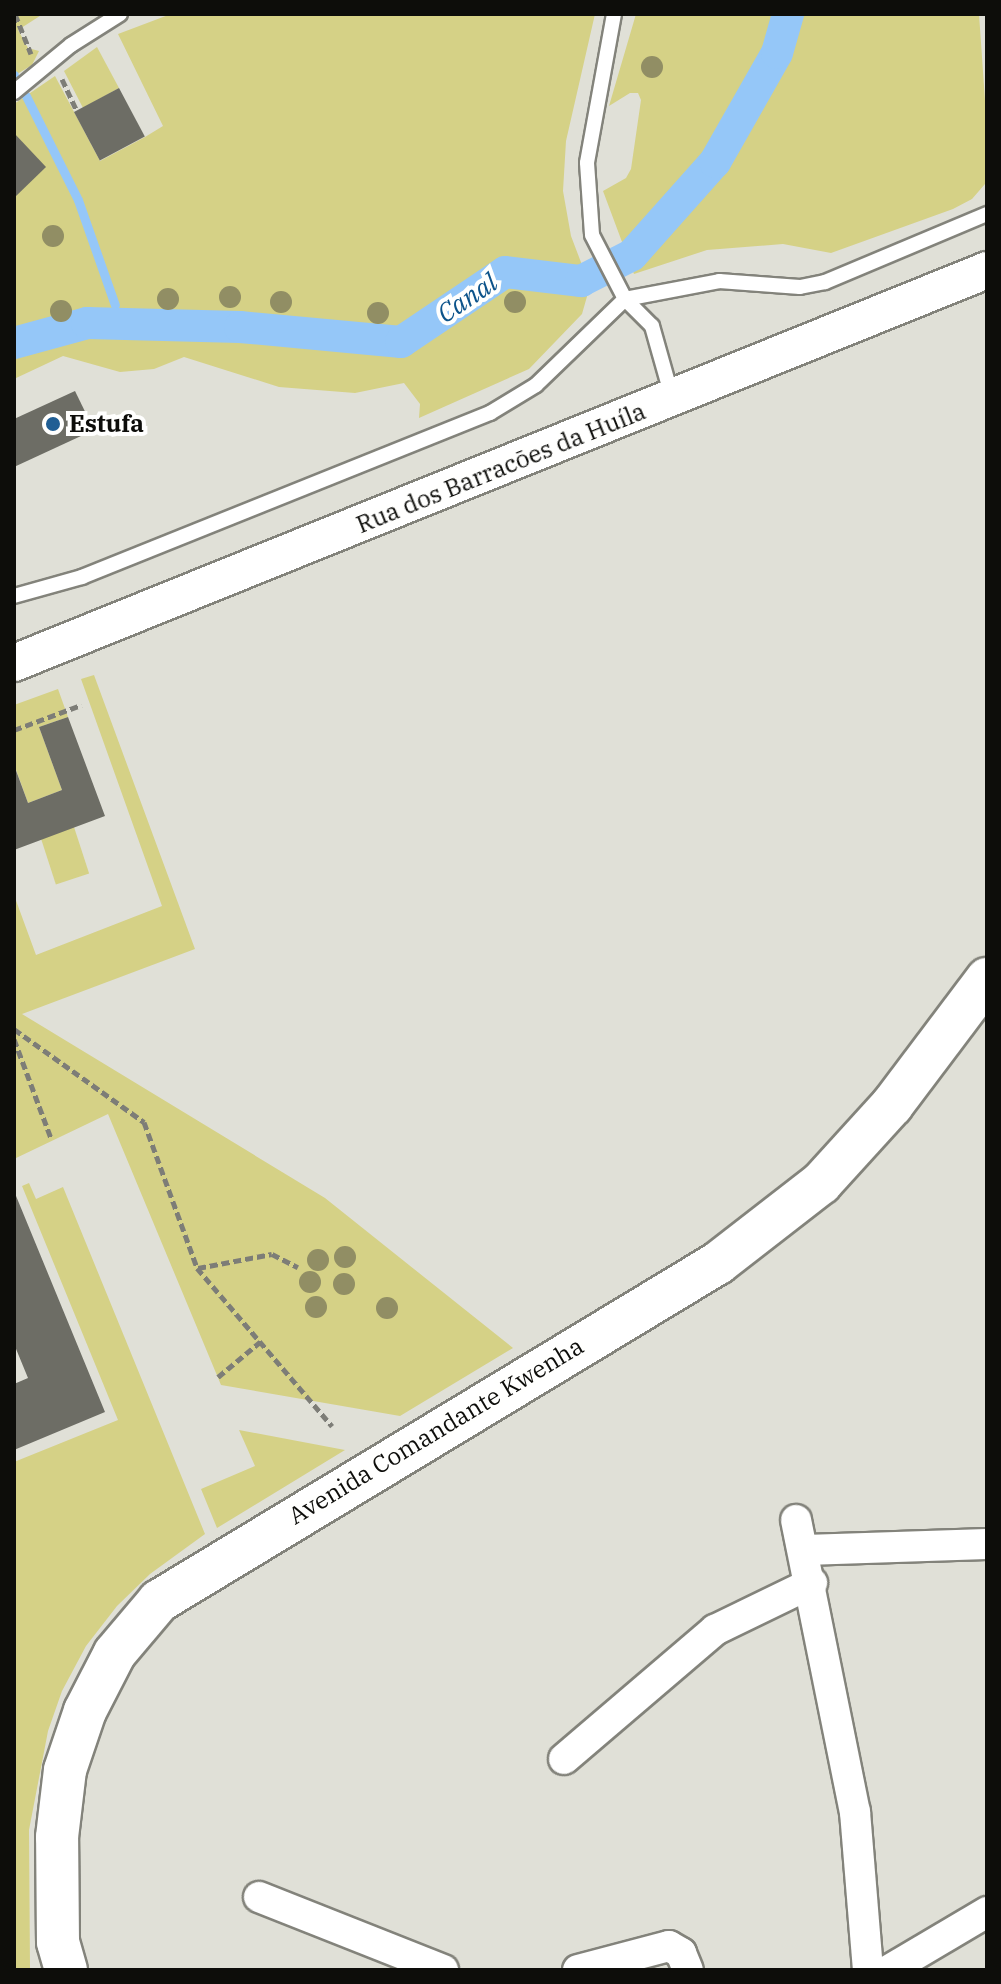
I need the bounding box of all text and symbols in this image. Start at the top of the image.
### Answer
water label: Canal [431,267,503,329]
street label: Rua dos Barracões da Huíla [352,397,650,539]
place label: Estufa [69,410,144,438]
marker: Estufa [44,415,62,433]
street label: Avenida Comandante Kwenha [283,1331,589,1531]

